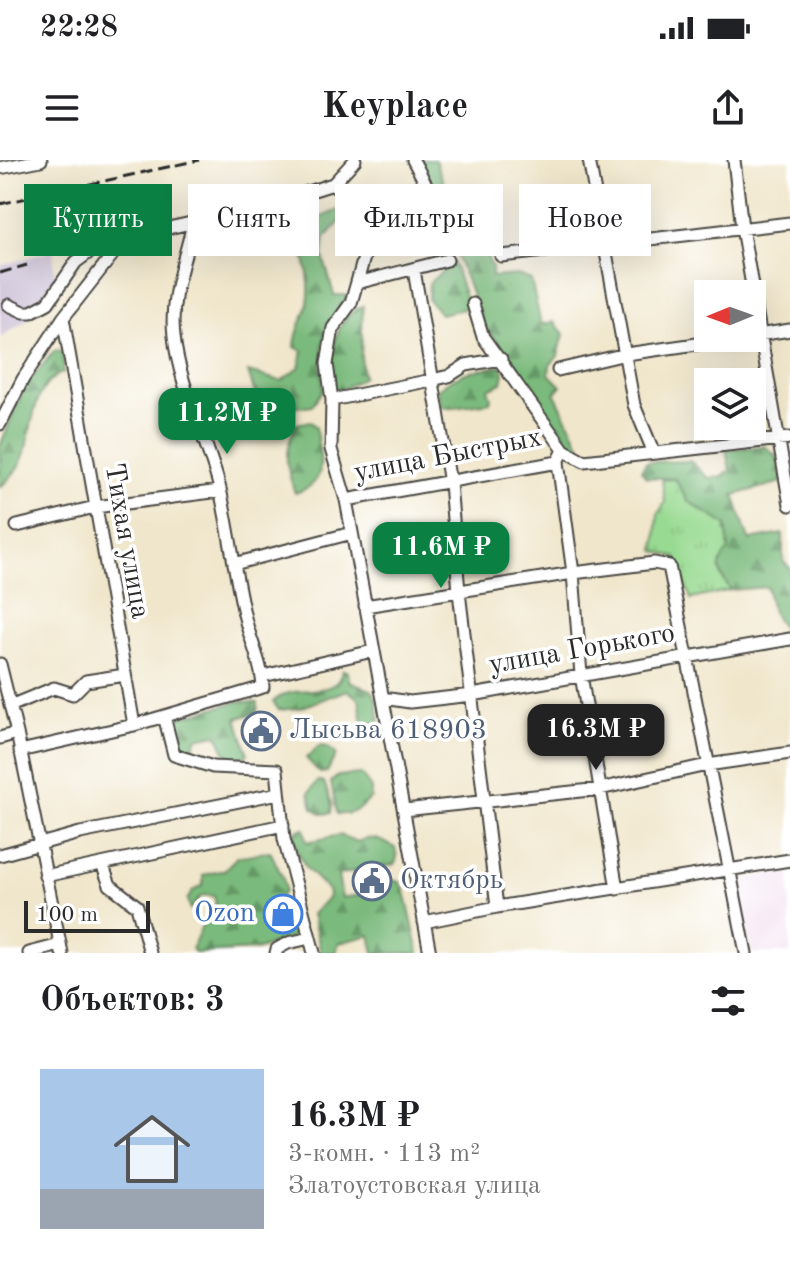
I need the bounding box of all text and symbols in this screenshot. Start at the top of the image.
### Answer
text: 22:28 [40,13,118,43]
icon: menu [40,86,84,130]
icon: share [706,86,750,130]
text: Keyplace [322,90,468,126]
chip: Купить [24,184,172,256]
chip: Снять [188,184,319,256]
chip: Фильтры [335,184,503,256]
chip: Новое [519,184,651,256]
north arrow [694,280,766,352]
map controls [694,280,766,440]
button: layers [694,368,766,440]
pin: 11.2M ₽ [153,388,301,456]
text: 11.2M ₽ [176,401,278,427]
street label: улица Быстрых [352,424,544,488]
street label: Тихая улица [99,461,153,621]
pin: 11.6M ₽ [367,522,515,590]
text: 11.6M ₽ [390,535,492,561]
street label: улица Горького [487,620,677,680]
pin: 16.3M ₽ [522,704,670,772]
public building icon: Лысьва 618903 [240,710,282,752]
place label: Лысьва 618903 [289,717,487,745]
text: 16.3M ₽ [545,717,647,743]
public building icon: Октябрь [351,860,393,902]
place label: Октябрь [400,867,503,895]
shop icon: Ozon [262,893,304,935]
scale bar [24,897,150,933]
place label: Ozon [194,900,255,928]
text: 100 m [36,904,98,926]
icon: filters [706,979,750,1023]
text: Объектов: 3 [40,984,225,1018]
text: 16.3M ₽ [288,1100,420,1134]
icon: home [104,1101,200,1197]
text: 3-комн. · 113 m² [288,1141,480,1167]
text: Златоустовская улица [288,1173,541,1199]

